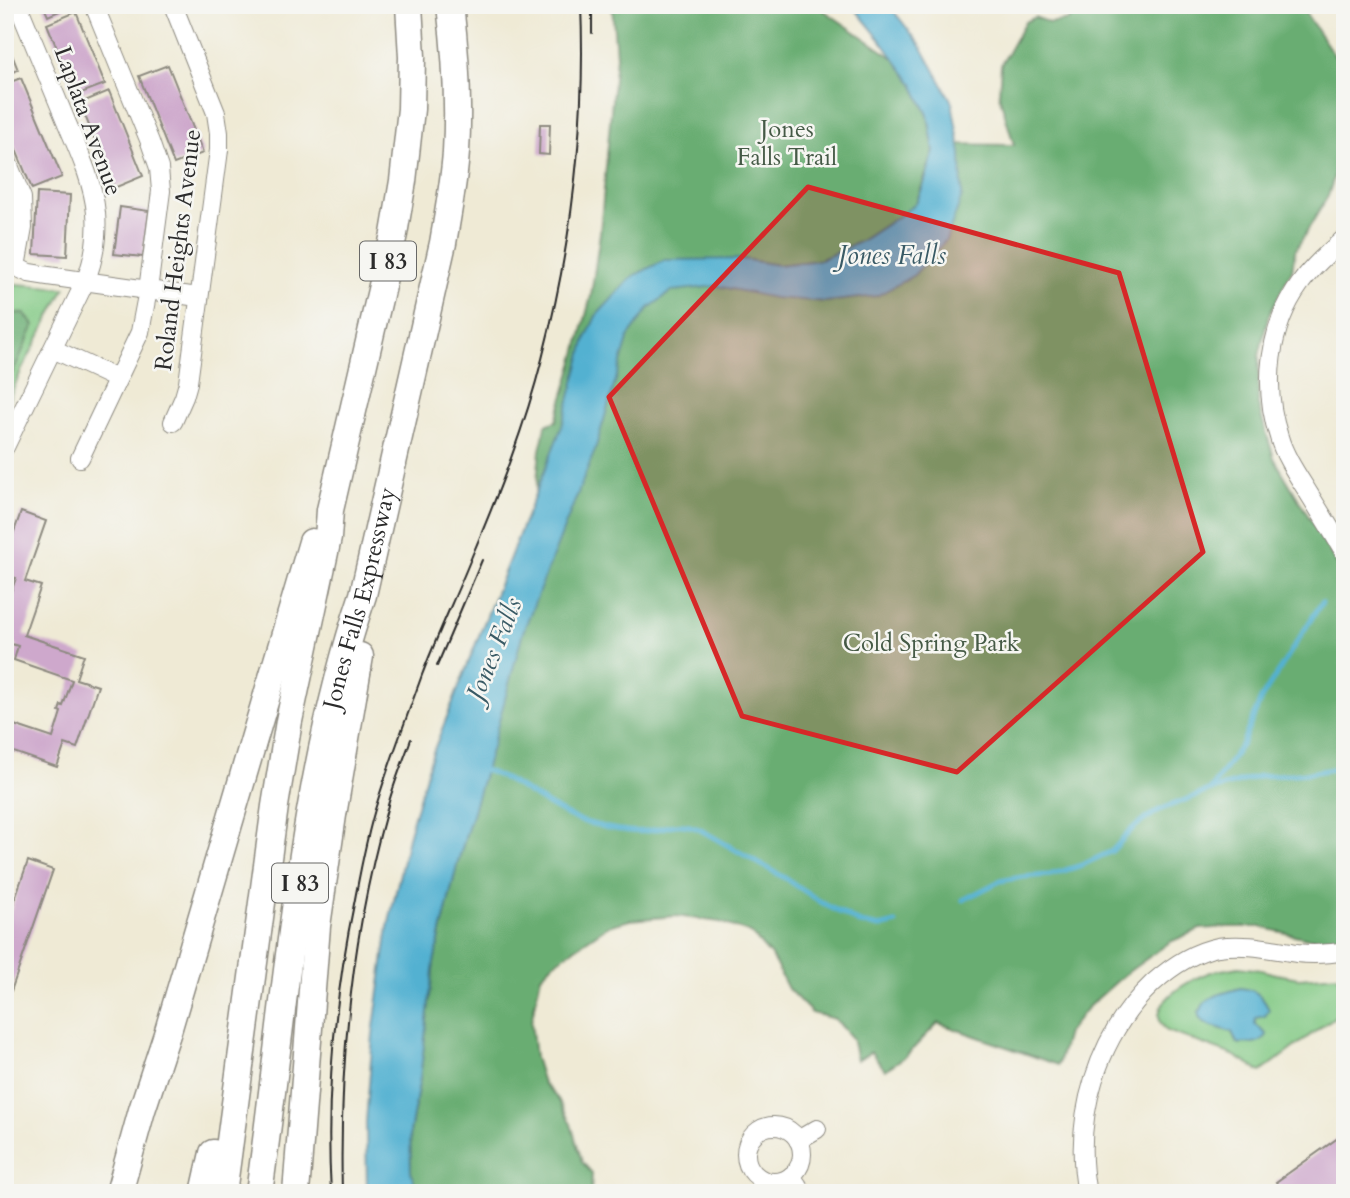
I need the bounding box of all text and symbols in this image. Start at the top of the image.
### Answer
street label: Laplata Avenue [46,42,130,200]
park label: Jones Falls Trail [737,113,837,174]
street label: Roland Heights Avenue [147,127,209,373]
water label: Jones Falls [832,238,946,273]
road number: I 83 [360,242,416,280]
street label: Jones Falls Expressway [314,484,404,716]
water label: Jones Falls [455,592,531,711]
park label: Cold Spring Park [843,627,1019,660]
road number: I 83 [272,863,328,902]

